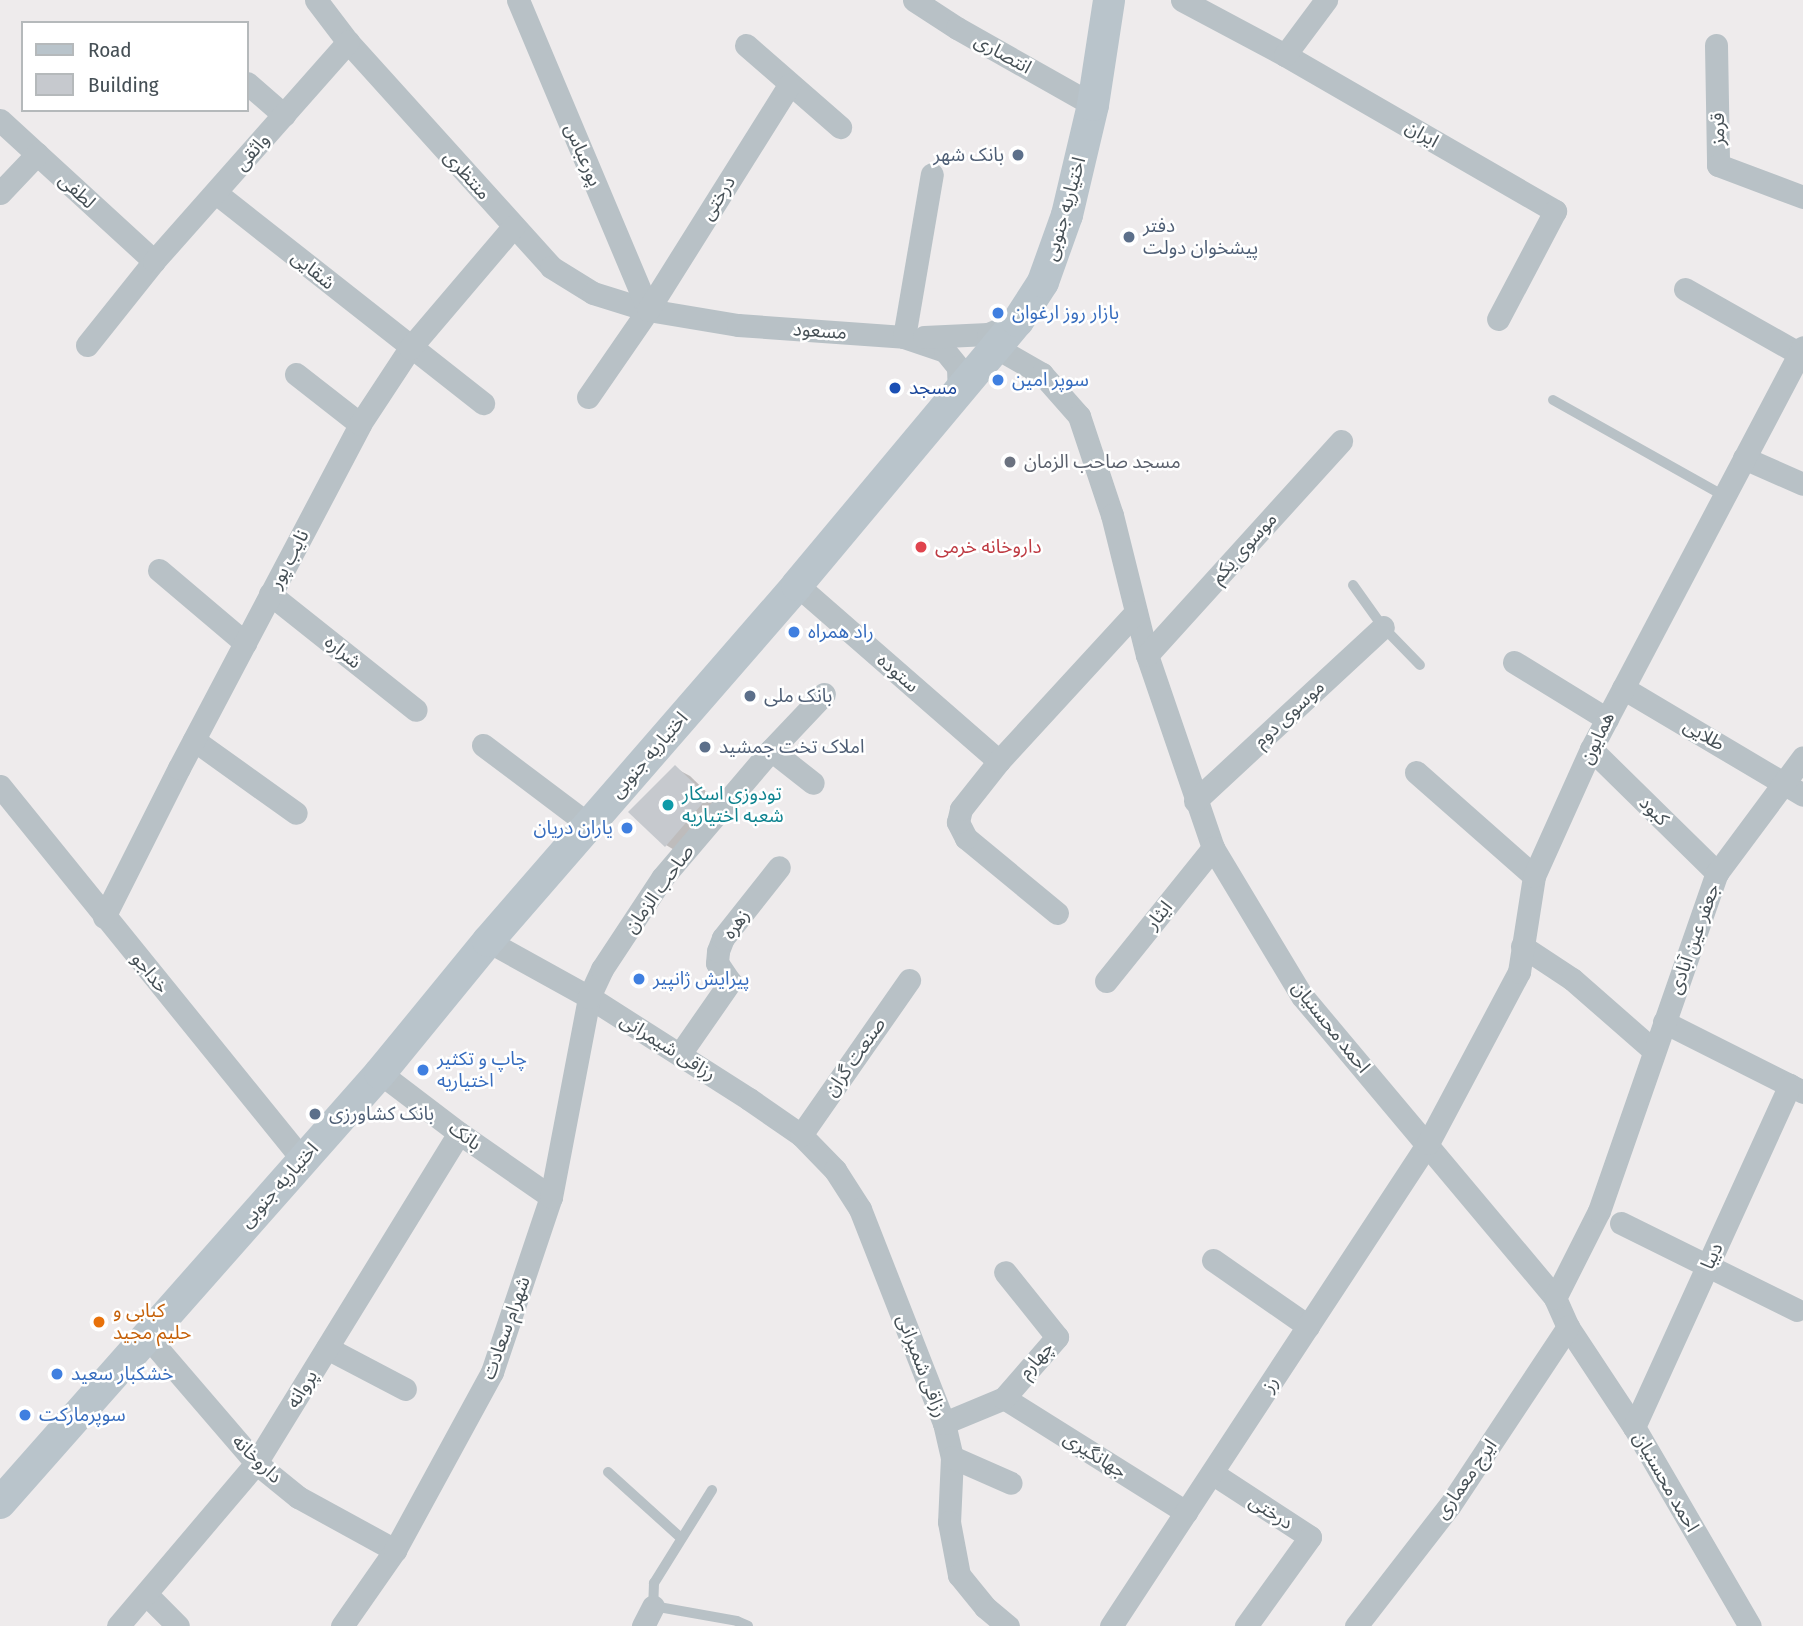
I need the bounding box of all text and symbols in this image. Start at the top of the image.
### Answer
legend [21,21,248,112]
street label: انتصاری [970,29,1036,79]
text: Road [88,37,132,63]
text: Building [88,72,159,98]
street label: قرمز [1706,112,1730,146]
street label: ایران [1401,115,1443,153]
street label: پورعباس [560,120,606,190]
street label: واثقی [230,129,274,175]
place label: بانک شهر [933,144,1004,166]
street label: منتظری [439,145,495,205]
marker: بانک شهر [1010,147,1026,163]
street label: اختیاریه جنوبی [1039,154,1091,264]
street label: لطفی [54,168,100,214]
street label: درختی [696,172,740,224]
place label: دفتر پیشخوان دولت [1143,215,1258,259]
marker: دفتر پیشخوان دولت [1121,229,1137,245]
street label: شقایی [287,246,339,294]
place label: بازار روز ارغوان [1012,302,1119,324]
marker: بازار روز ارغوان [990,305,1006,321]
street label: مسعود [792,318,848,344]
place label: سوپر امین [1012,369,1089,391]
marker: سوپر امین [990,372,1006,388]
place label: مسجد [909,377,957,399]
marker: مسجد [887,380,903,396]
place label: مسجد صاحب الزمان [1024,451,1181,473]
marker: مسجد صاحب الزمان [1002,454,1018,470]
street label: موسوی یکم [1206,508,1282,588]
street label: نایب پور [264,526,314,592]
place label: داروخانه خرمی [935,536,1041,558]
marker: داروخانه خرمی [913,539,929,555]
place label: راد همراه [808,621,874,643]
marker: راد همراه [786,624,802,640]
street label: شراره [320,630,366,674]
street label: ستوده [873,649,923,697]
street label: موسوی دوم [1249,675,1329,753]
place label: بانک ملی [764,685,832,707]
marker: بانک ملی [742,688,758,704]
street label: اختیاریه جنوبی [605,707,693,803]
street label: همایون [1575,708,1619,768]
street label: طلایی [1679,714,1729,756]
place label: املاک تخت جمشید [719,736,865,758]
marker: املاک تخت جمشید [697,739,713,755]
place label: تودوزی اسکار شعبه اختیاریه [682,783,784,827]
street label: کبود [1634,791,1674,831]
marker: تودوزی اسکار شعبه اختیاریه [660,797,676,813]
place label: یاران دریان [534,817,613,839]
marker: یاران دریان [619,820,635,836]
street label: صاحب الزمان [619,840,699,938]
street label: جعفر عین آبادی [1663,881,1725,997]
street label: ایثار [1141,896,1177,934]
street label: زهره [717,905,755,943]
street label: خداجو [127,948,173,998]
place label: پیرایش ژانپیر [653,968,749,990]
marker: پیرایش ژانپیر [631,971,647,987]
street label: احمد محسنیان [1287,976,1375,1078]
street label: رزاقی شیمرانی [616,1009,720,1085]
street label: صنعت گران [820,1013,890,1101]
place label: چاپ و تکثیر اختیاریه [437,1048,527,1092]
marker: چاپ و تکثیر اختیاریه [415,1062,431,1078]
place label: بانک کشاورزی [329,1103,434,1125]
marker: بانک کشاورزی [307,1106,323,1122]
street label: بانک [444,1117,486,1155]
street label: اختیاریه جنوبی [235,1138,323,1232]
street label: دیبا [1696,1239,1728,1273]
street label: شهرام سعادت [477,1273,535,1383]
place label: کبابی و حلیم مجید [113,1300,191,1344]
street label: رزاقی شمیرانی [892,1311,952,1421]
marker: کبابی و حلیم مجید [91,1314,107,1330]
street label: چهارم [1014,1337,1058,1383]
place label: خشکبار سعید [71,1363,173,1385]
marker: خشکبار سعید [49,1366,65,1382]
street label: پروانه [282,1366,322,1412]
street label: رز [1257,1372,1283,1396]
place label: سوپرمارکت [39,1404,126,1426]
marker: سوپرمارکت [17,1407,33,1423]
street label: جهانگیری [1059,1427,1131,1483]
street label: احمد محسنیان [1628,1428,1704,1536]
street label: داروخانه [227,1430,287,1488]
street label: ایرج معماری [1430,1435,1502,1523]
street label: درختی [1245,1489,1297,1535]

